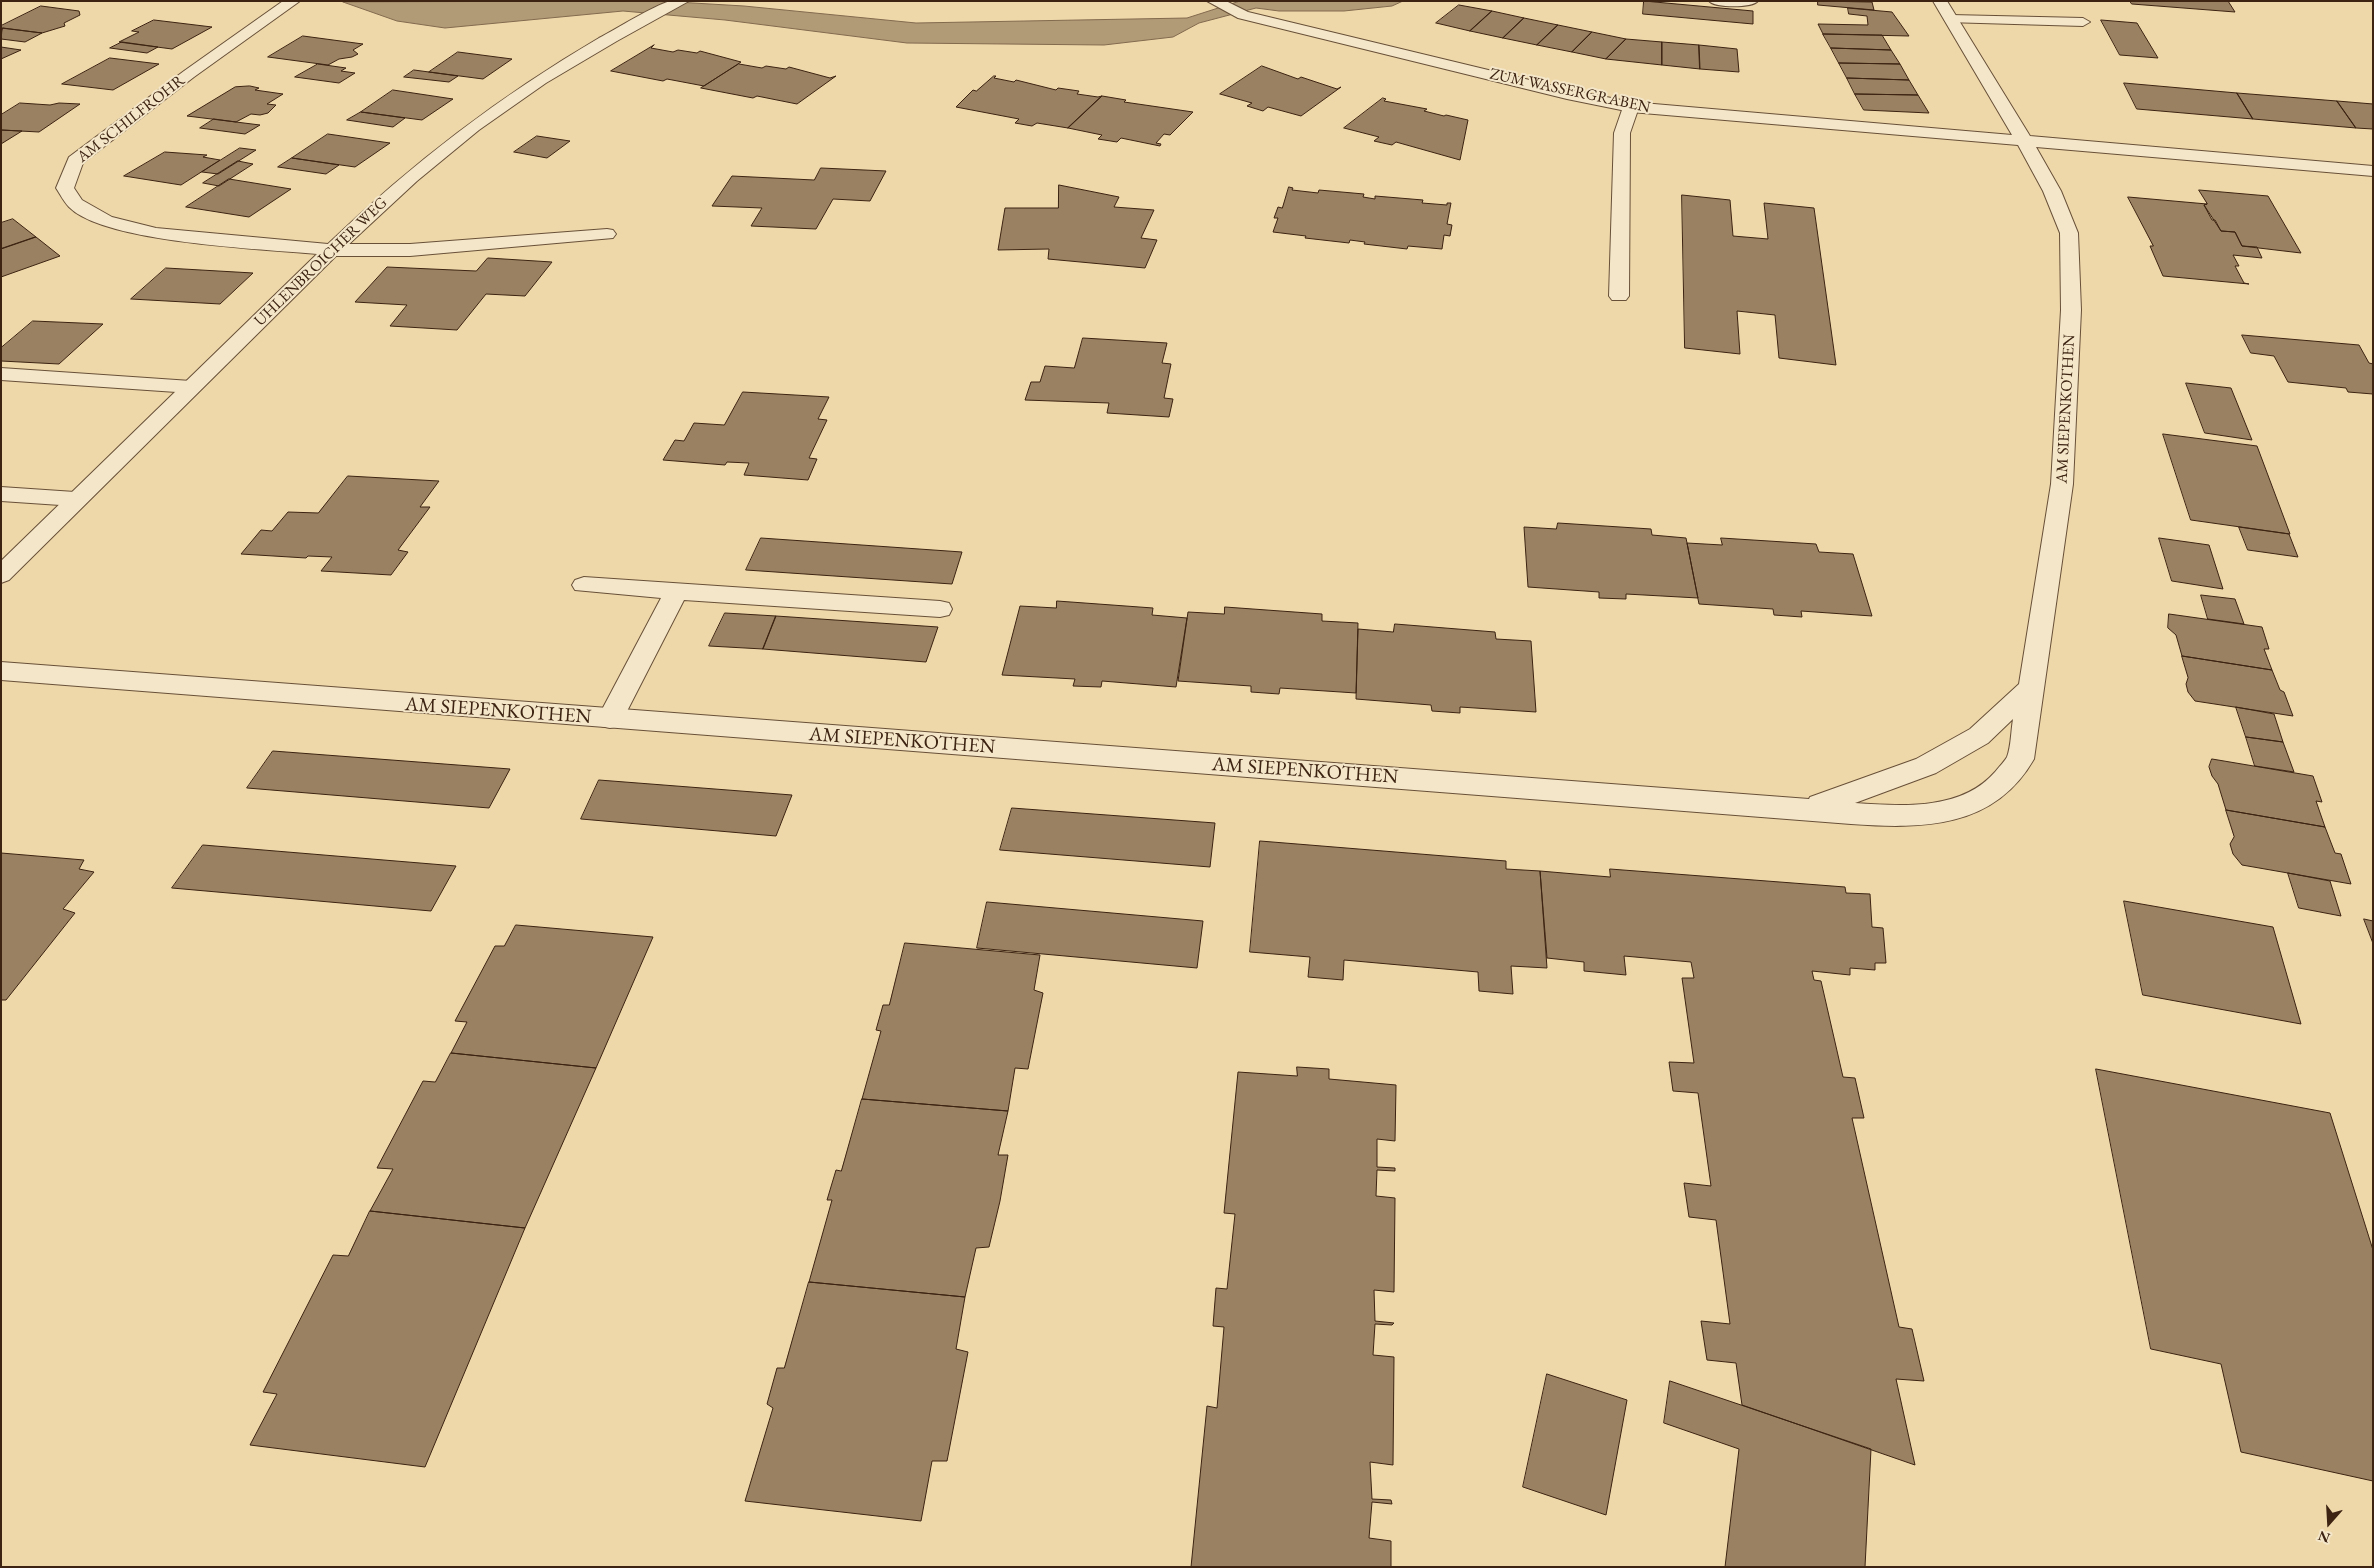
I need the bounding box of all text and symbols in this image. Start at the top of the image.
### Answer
street label: ZUM WASSERGRABEN [1488,65,1652,117]
street label: AM SCHILFROHR [73,71,189,167]
street label: UHLENBROICHER WEG [250,193,392,331]
street label: AM SIEPENKOTHEN [2053,334,2079,484]
street label: AM SIEPENKOTHEN [404,693,592,729]
street label: AM SIEPENKOTHEN [808,723,996,759]
street label: AM SIEPENKOTHEN [1211,753,1399,789]
north arrow [2304,1498,2354,1548]
text: N [2316,1527,2332,1548]

